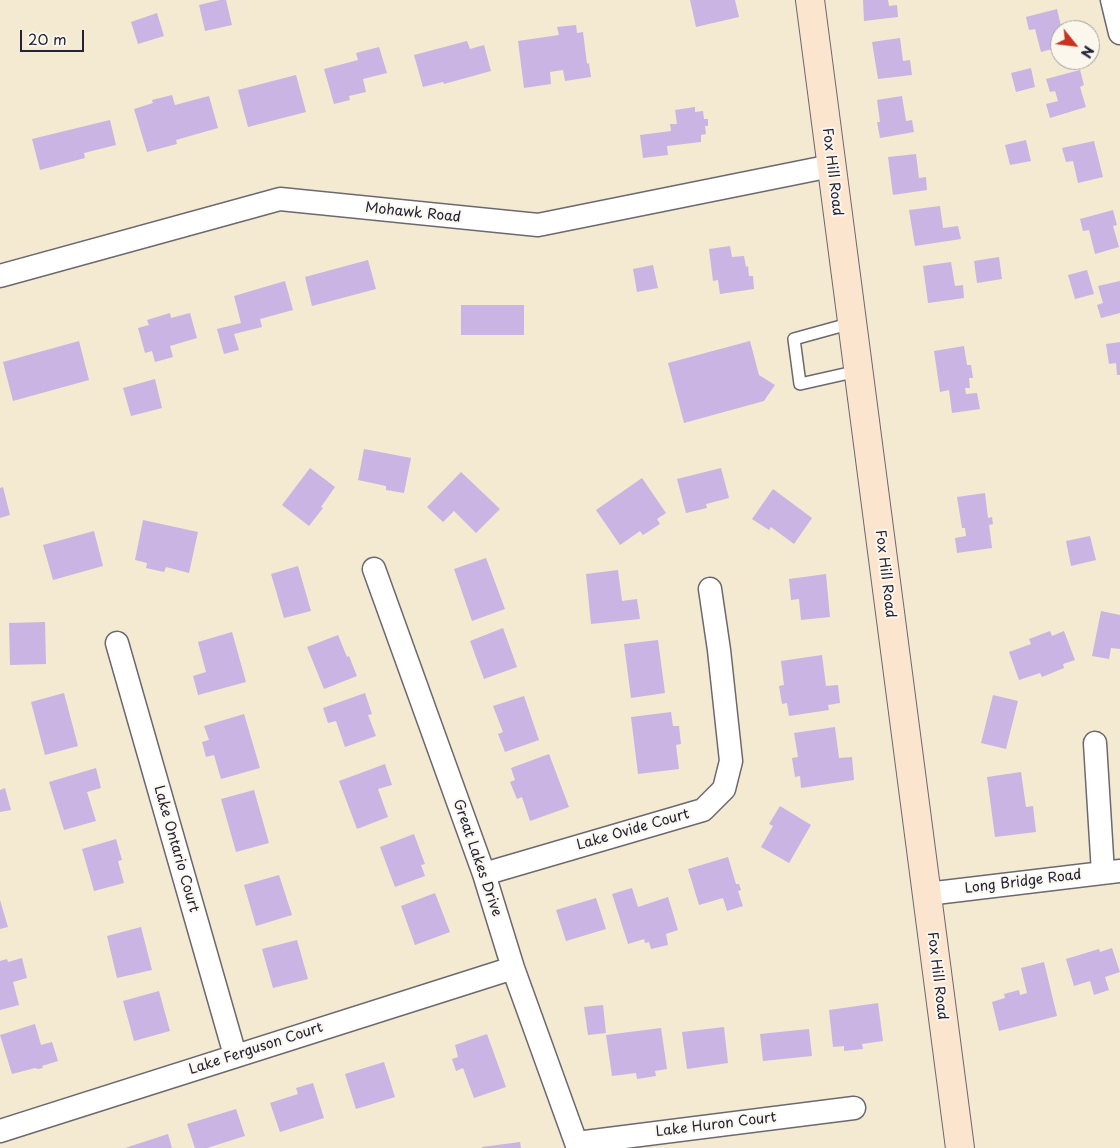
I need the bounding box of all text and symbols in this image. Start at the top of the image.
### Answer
scale bar [22,20,86,52]
north arrow [1050,20,1100,70]
text: 20 m [28,27,67,50]
text: N [1076,42,1100,62]
street label: Fox Hill Road [818,127,846,217]
street label: Mohawk Road [364,200,462,226]
street label: Fox Hill Road [871,529,899,619]
street label: Lake Ontario Court [150,784,202,914]
street label: Great Lakes Drive [449,797,505,919]
street label: Lake Ovide Court [575,806,691,854]
street label: Long Bridge Road [964,867,1082,897]
street label: Fox Hill Road [923,931,951,1021]
street label: Lake Ferguson Court [187,1019,325,1079]
street label: Lake Huron Court [655,1109,777,1141]

